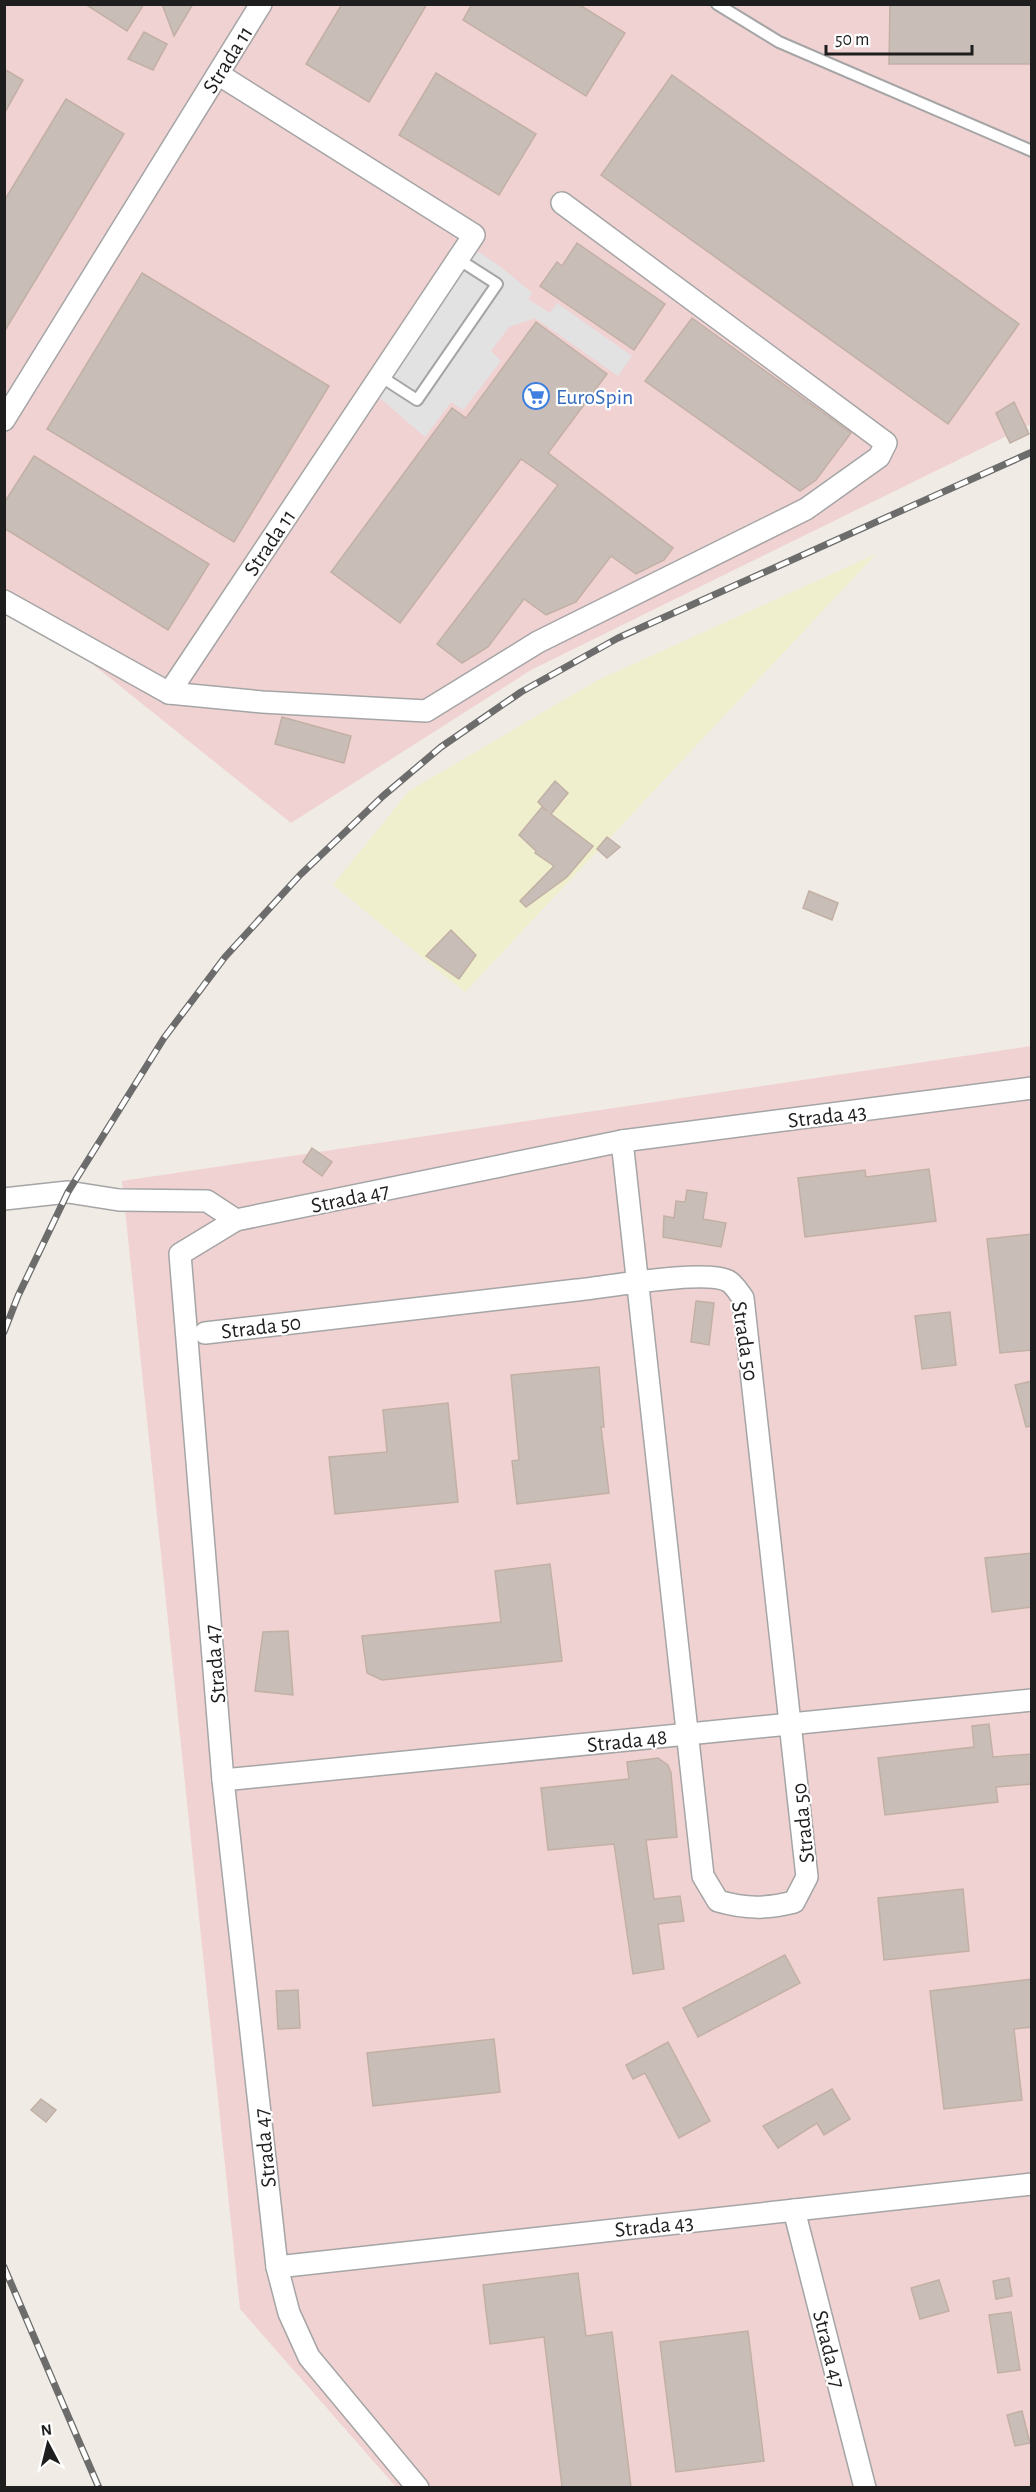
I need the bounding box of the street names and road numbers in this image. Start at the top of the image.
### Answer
street label: Strada 11 [199,22,257,97]
street label: Strada 11 [240,505,300,580]
street label: Strada 43 [786,1100,868,1132]
street label: Strada 47 [309,1179,391,1217]
street label: Strada 50 [728,1300,762,1383]
street label: Strada 50 [220,1311,302,1343]
street label: Strada 47 [201,1623,229,1704]
street label: Strada 48 [586,1726,668,1756]
street label: Strada 50 [788,1782,818,1864]
street label: Strada 47 [250,2107,280,2189]
street label: Strada 43 [614,2211,695,2241]
street label: Strada 47 [809,2308,849,2390]

